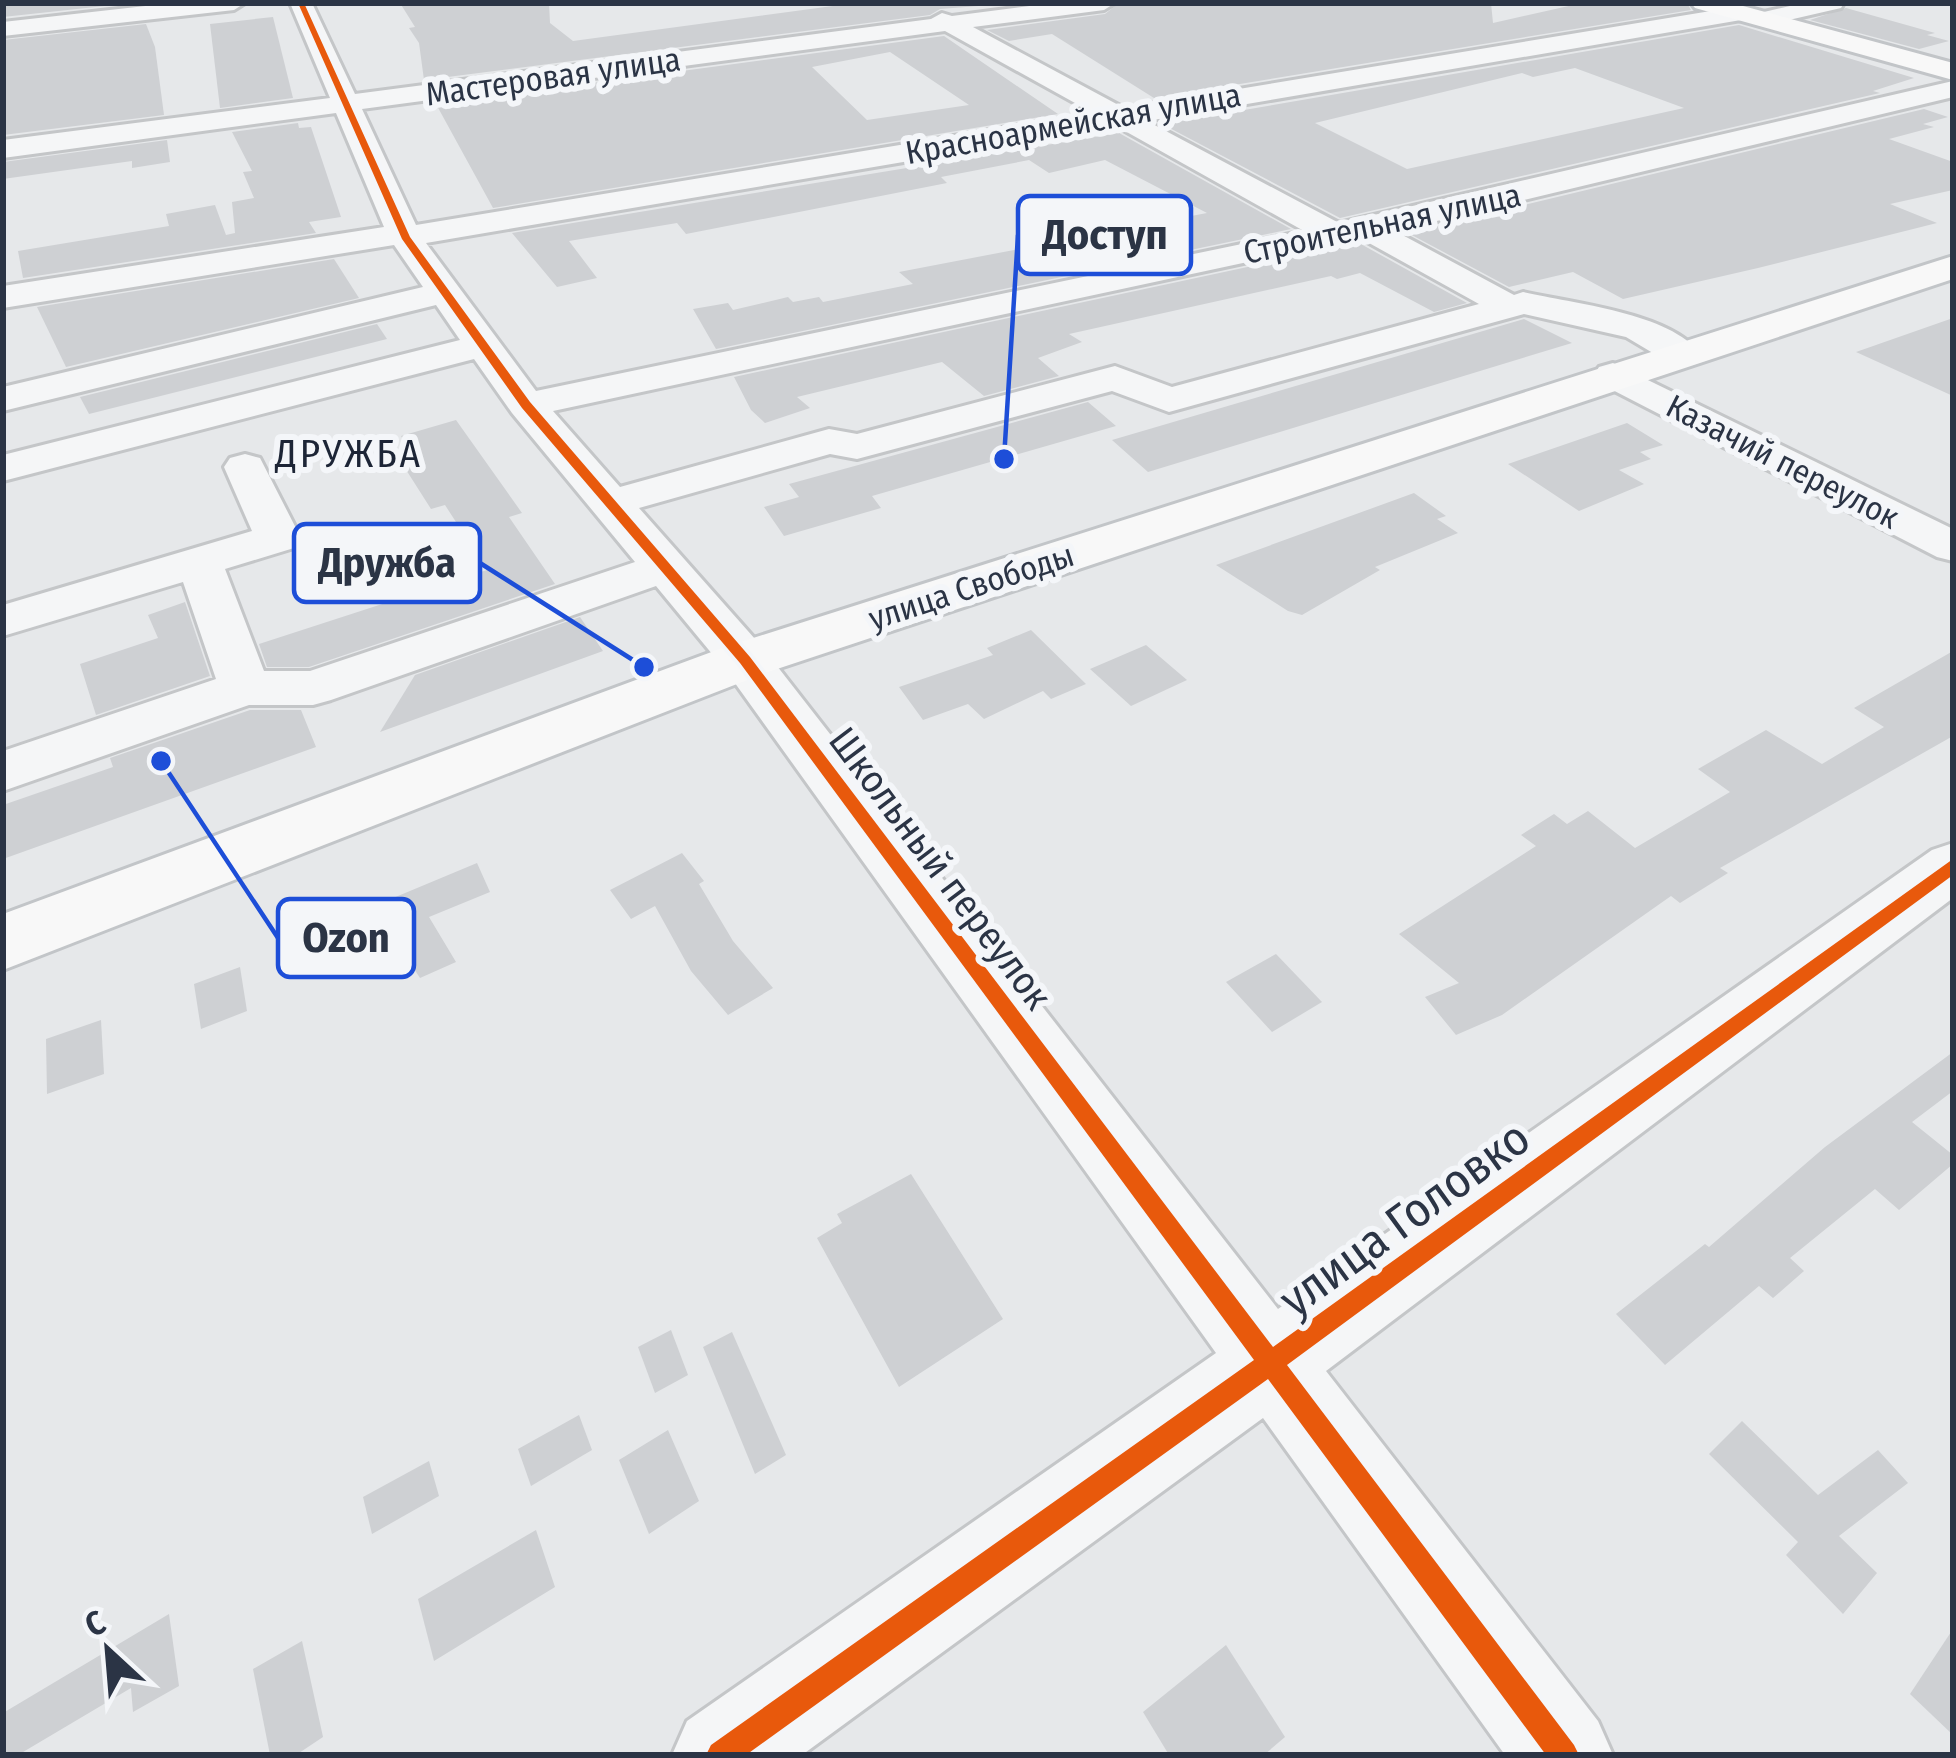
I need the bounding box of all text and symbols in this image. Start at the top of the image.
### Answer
street label: Мастеровая улица [423,39,683,115]
street label: Красноармейская улица [902,75,1244,173]
street label: Строительная улица [1240,175,1525,273]
callout: Доступ [1018,196,1191,274]
text: Доступ [1041,210,1168,260]
street label: Казачий переулок [1660,386,1906,538]
district label: ДРУЖБА [274,431,423,477]
callout: Дружба [294,524,480,602]
street label: улица Свободы [864,535,1079,639]
text: Дружба [317,538,456,588]
street label: Школьный переулок [819,719,1061,1019]
callout: Ozon [278,899,414,977]
text: Ozon [302,913,390,963]
street label: улица Головко [1268,1109,1541,1329]
north arrow [48,1590,168,1710]
text: С [79,1602,112,1646]

